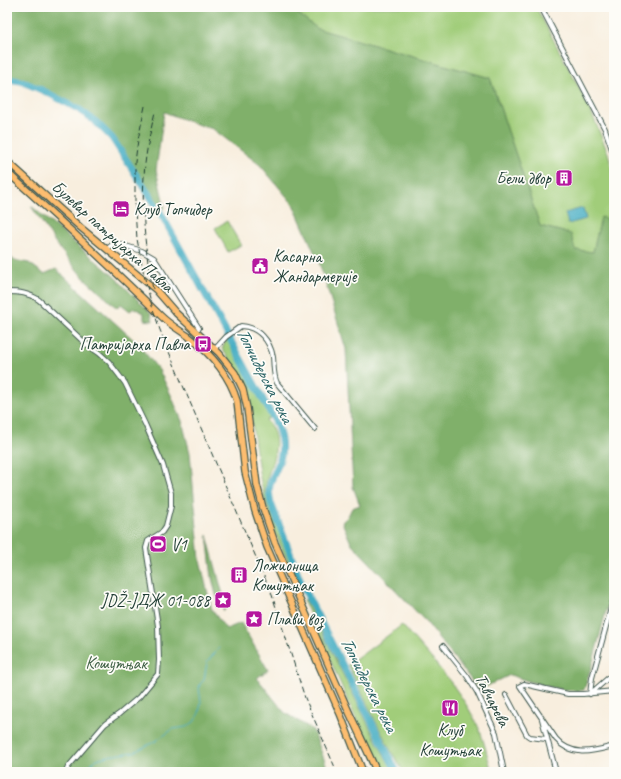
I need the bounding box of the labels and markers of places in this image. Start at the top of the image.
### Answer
place label: Бели двор [496,168,553,189]
building icon: Бели двор [554,168,574,188]
hotel icon: Клуб Топчидер [111,199,131,219]
place label: Клуб Топчидер [134,199,213,220]
place label: Касарна Жандармерије [273,246,358,287]
public building icon: Касарна Жандармерије [250,256,270,276]
place label: Патријарха Павла [80,334,192,355]
bus stop icon: Патријарха Павла [193,334,213,354]
sports icon: V1 [148,534,168,554]
place label: V1 [171,534,188,555]
place label: Ложионица Кошутњак [252,555,319,596]
building icon: Ложионица Кошутњак [229,565,249,585]
place label: JDŽ-JДЖ 01-088 [100,590,212,611]
place icon: JDŽ-JДЖ 01-088 [213,590,233,610]
place icon: Плави воз [244,609,264,629]
place label: Плави воз [267,609,324,631]
restaurant icon: Клуб Кошутњак [440,698,460,718]
place label: Клуб Кошутњак [419,720,482,761]

